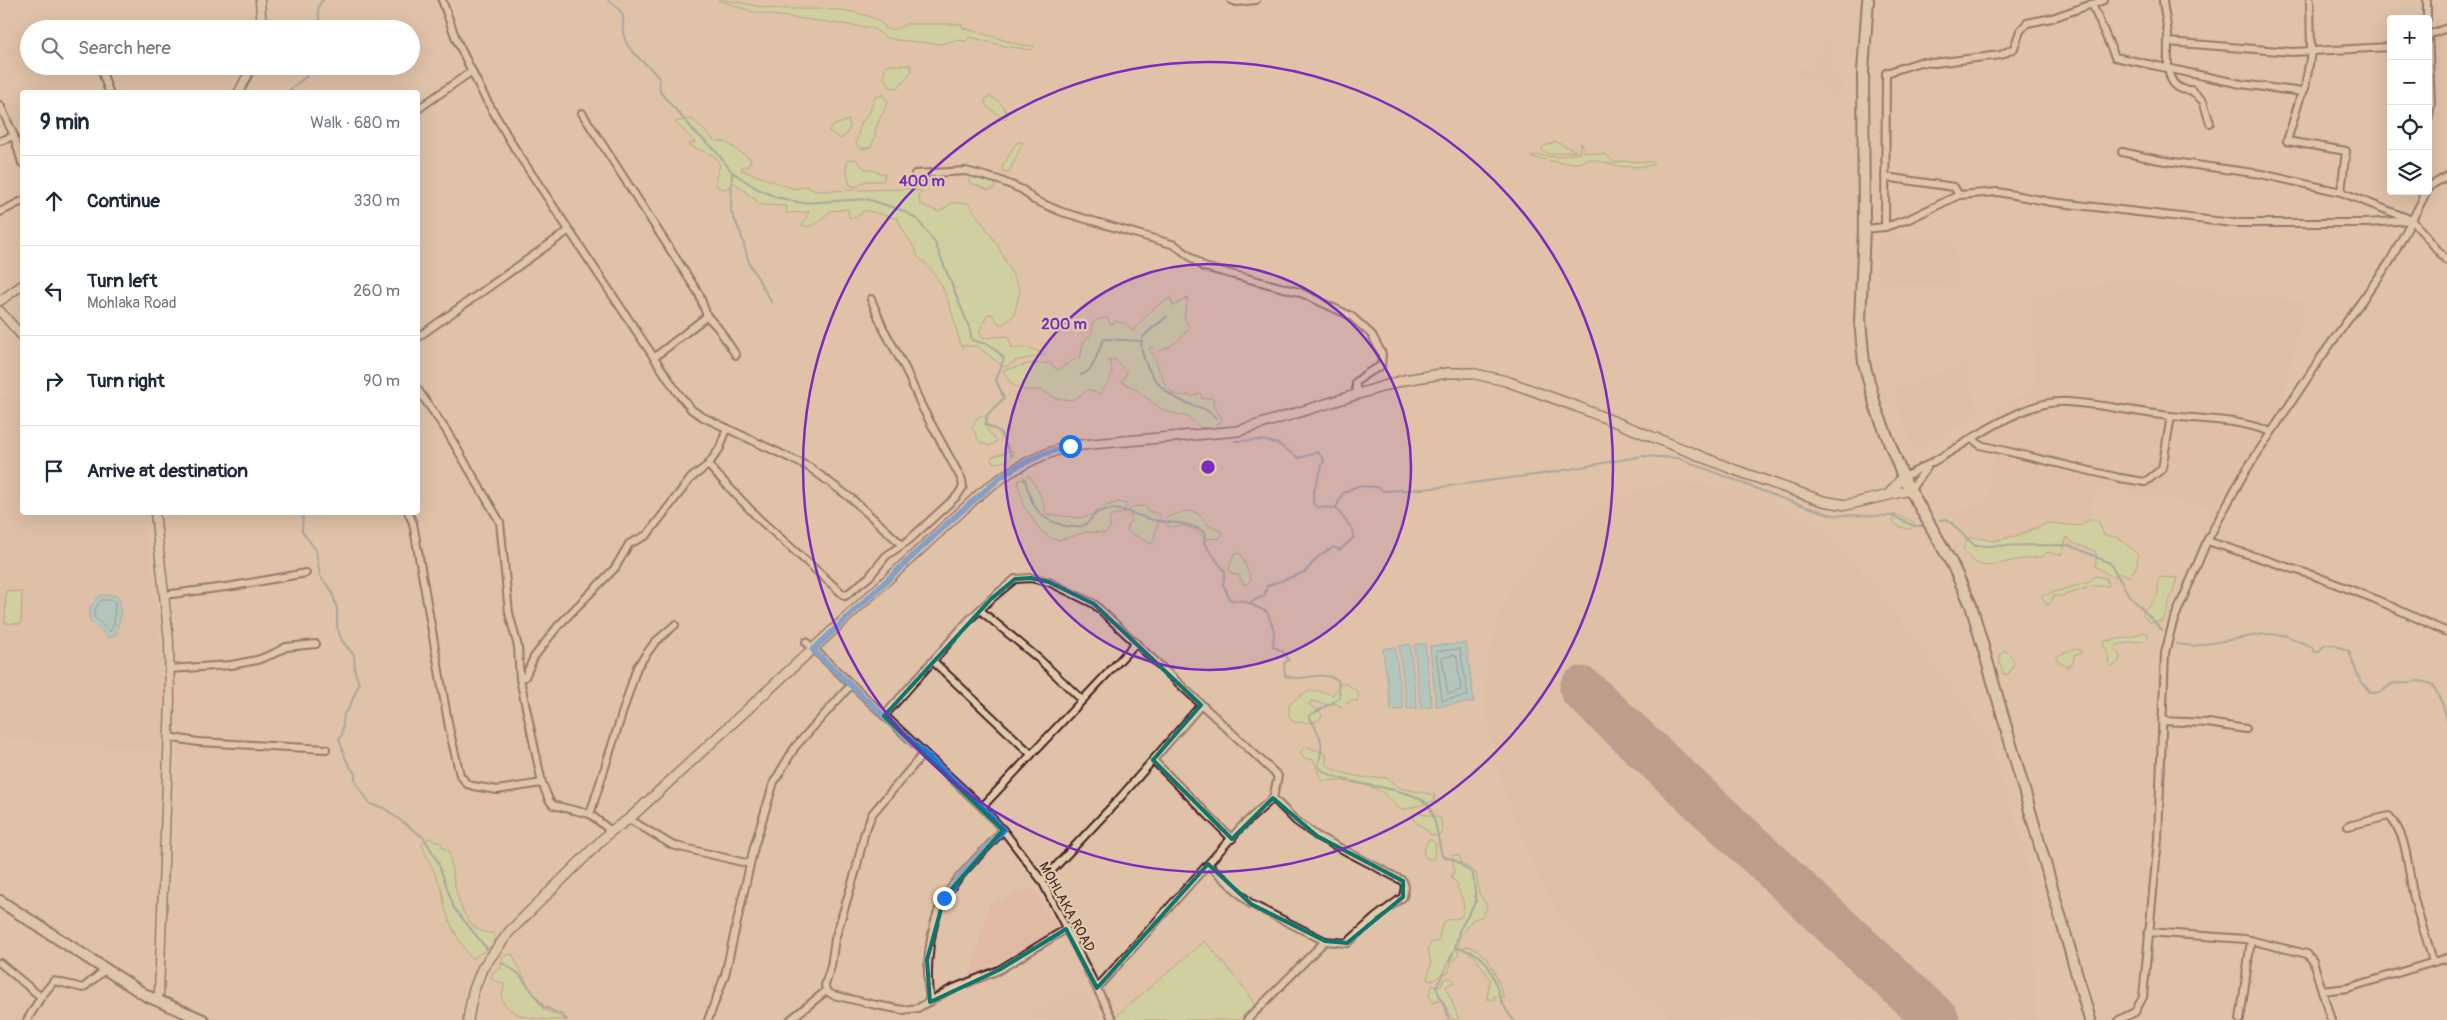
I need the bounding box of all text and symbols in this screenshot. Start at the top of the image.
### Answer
map controls [2387,15,2432,195]
button: + [2387,15,2432,60]
search box [20,20,420,75]
icon: search [38,34,66,62]
text: Search here [78,36,171,60]
button: − [2387,60,2432,105]
button: locate [2387,105,2432,150]
text: 9 min [40,109,89,136]
text: Walk · 680 m [310,113,400,133]
button: layers [2387,150,2432,195]
text: 400 m [899,172,945,191]
icon: ahead [40,187,68,215]
text: Continue [87,189,160,213]
text: 330 m [354,191,400,211]
text: Turn left [87,269,157,293]
icon: left [40,277,68,305]
text: 260 m [353,281,400,301]
text: Mohlaka Road [87,293,177,313]
text: 200 m [1041,315,1087,334]
icon: right [40,367,68,395]
text: Turn right [87,369,165,393]
text: 90 m [363,371,400,391]
route start [1059,435,1082,458]
icon: arrive [40,457,68,485]
centre of rings [1199,458,1217,476]
text: Arrive at destination [87,459,248,483]
street label: MOHLAKA ROAD [1035,859,1099,955]
route end [933,887,956,910]

